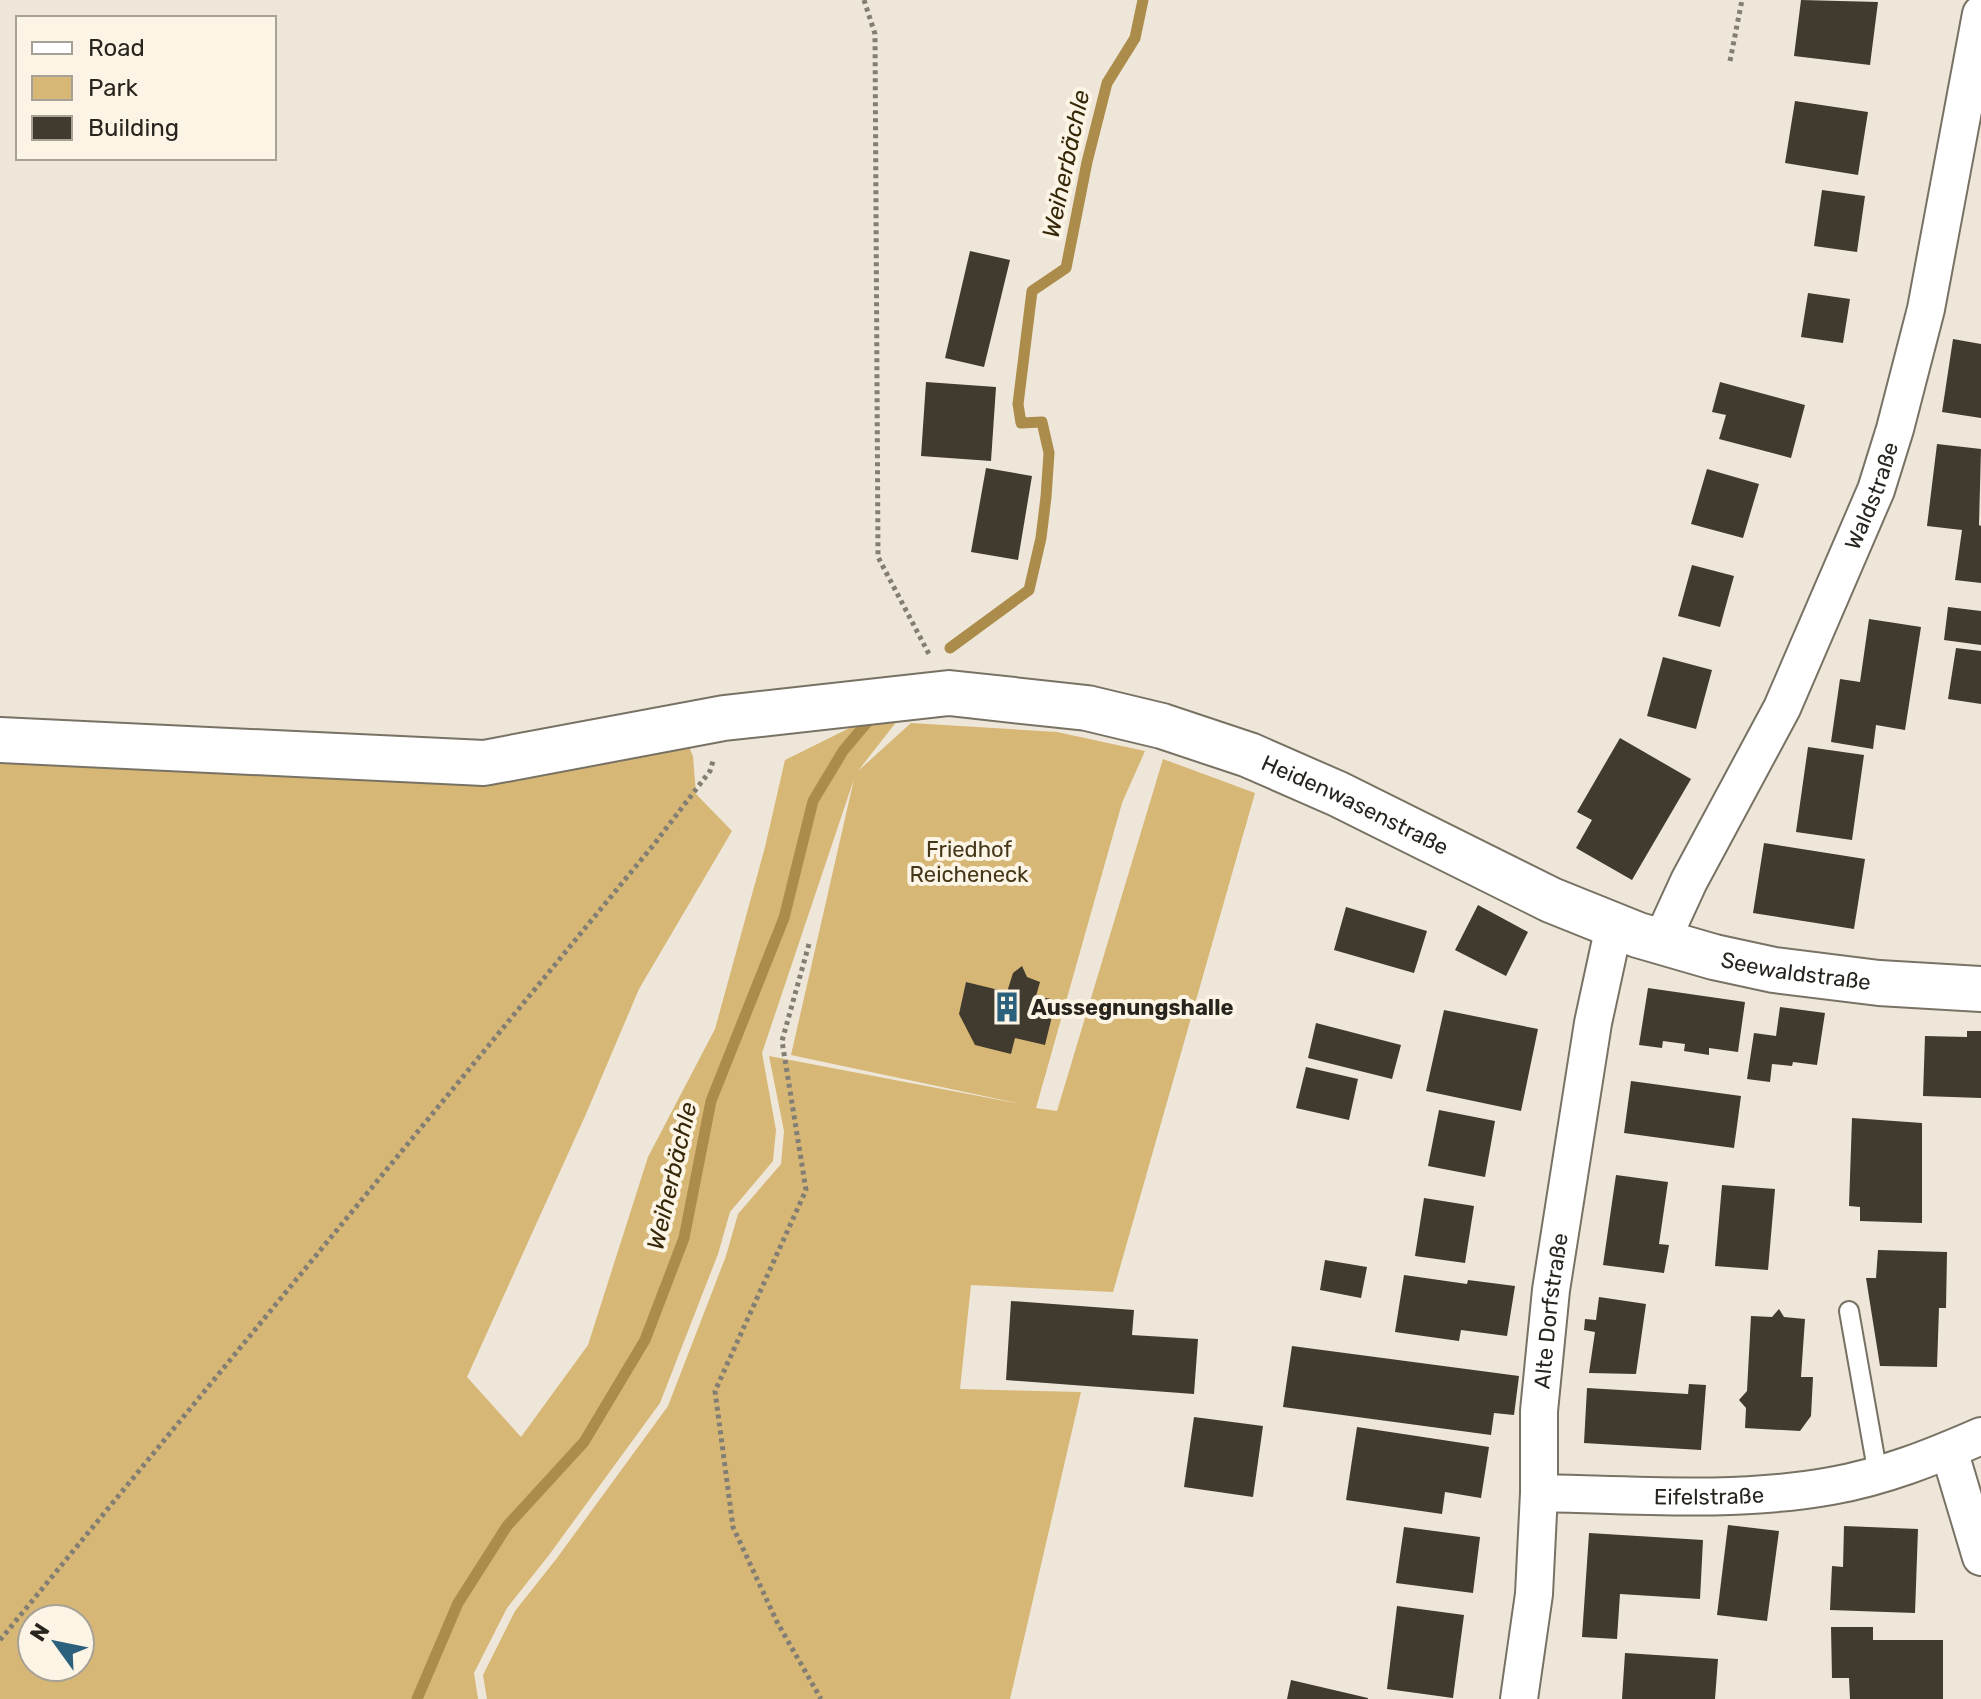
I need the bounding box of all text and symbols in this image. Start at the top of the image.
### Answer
legend [16,16,276,160]
text: Road [88,34,145,62]
text: Park [88,74,139,102]
water label: Weiherbächle [1037,87,1095,241]
text: Building [88,114,179,142]
street label: Waldstraße [1838,439,1904,554]
street label: Heidenwasenstraße [1258,749,1453,860]
park label: Friedhof Reicheneck [910,836,1029,888]
street label: Seewaldstraße [1719,945,1872,995]
building icon: Aussegnungshalle [990,990,1024,1024]
place label: Aussegnungshalle [1031,994,1234,1021]
water label: Weiherbächle [641,1099,703,1253]
street label: Alte Dorfstraße [1528,1231,1573,1390]
street label: Eifelstraße [1654,1481,1765,1510]
north arrow [16,1603,96,1683]
text: N [24,1618,55,1646]

